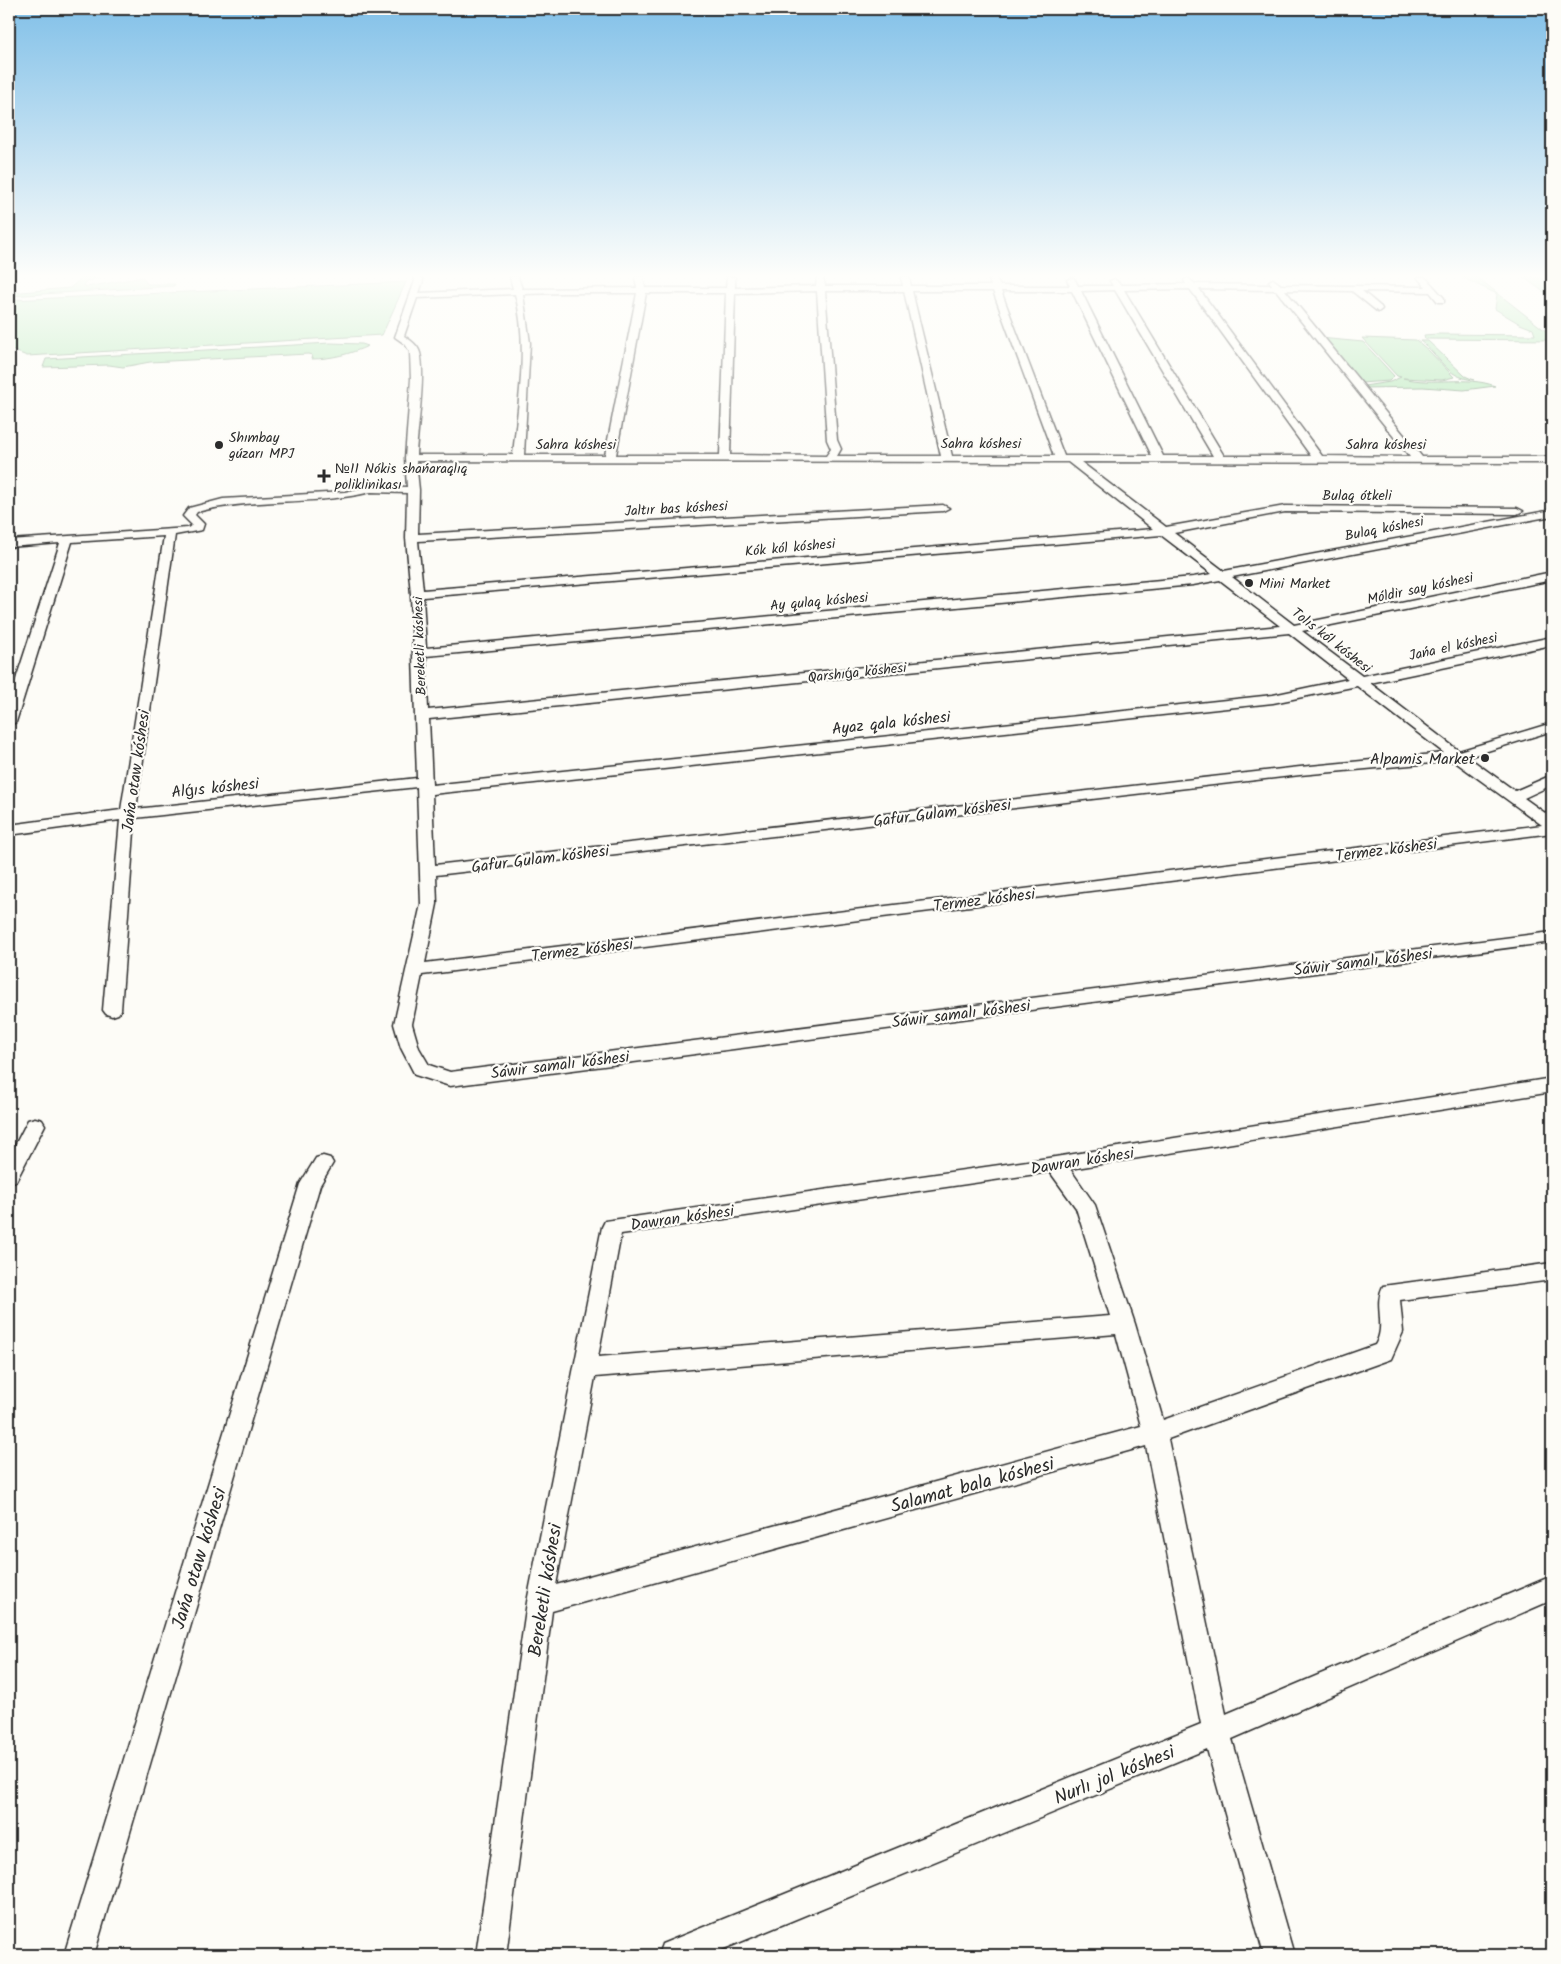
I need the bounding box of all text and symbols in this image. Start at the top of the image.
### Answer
place label: Shımbay gúzarı MPJ [228,427,295,465]
street label: Sahra kóshesi [941,433,1022,455]
street label: Sahra kóshesi [536,434,617,456]
street label: Sahra kóshesi [1346,434,1427,456]
marker: Shımbay gúzarı MPJ [213,439,225,451]
place label: №11 Nókis shańaraqlıq poliklinikası [334,458,468,496]
marker: №11 Nókis shańaraqlıq poliklinikası [317,469,331,483]
street label: Bulaq ótkeli [1322,485,1392,507]
street label: Jaltır bas kóshesi [624,495,729,523]
street label: Bulaq kóshesi [1343,510,1426,547]
street label: Kók kól kóshesi [744,533,837,563]
street label: Móldir say kóshesi [1365,567,1476,611]
place label: Mini Market [1259,573,1331,595]
marker: Mini Market [1243,577,1255,589]
street label: Ay qulaq kóshesi [769,587,870,617]
street label: Bereketli kóshesi [407,596,433,696]
street label: Tolıs kól kóshesi [1287,602,1377,680]
street label: Jańa el kóshesi [1407,627,1500,667]
street label: Qarshıǵa kóshesi [807,657,908,689]
street label: Ayaz qala kóshesi [831,705,953,742]
street label: Jańa otaw kóshesi [116,707,158,834]
place label: Alpamis Market [1370,747,1476,772]
marker: Alpamis Market [1479,752,1491,764]
street label: Alǵıs kóshesi [170,771,261,806]
street label: Gafur Gulam kóshesi [872,792,1014,834]
street label: Termez kóshesi [1334,832,1440,869]
street label: Gafur Gulam kóshesi [470,838,612,880]
street label: Termez kóshesi [932,882,1038,919]
street label: Termez kóshesi [530,932,636,969]
street label: Sáwir samalı kóshesi [1292,941,1435,983]
street label: Sáwir samalı kóshesi [890,993,1033,1035]
street label: Sáwir samalı kóshesi [489,1044,632,1086]
street label: Dawran kóshesi [1029,1141,1137,1182]
street label: Dawran kóshesi [629,1199,737,1238]
street label: Salamat bala kóshesi [887,1449,1059,1522]
street label: Jańa otaw kóshesi [164,1483,236,1633]
street label: Bereketli kóshesi [521,1520,572,1659]
street label: Nurlı jol kóshesi [1050,1737,1181,1814]

